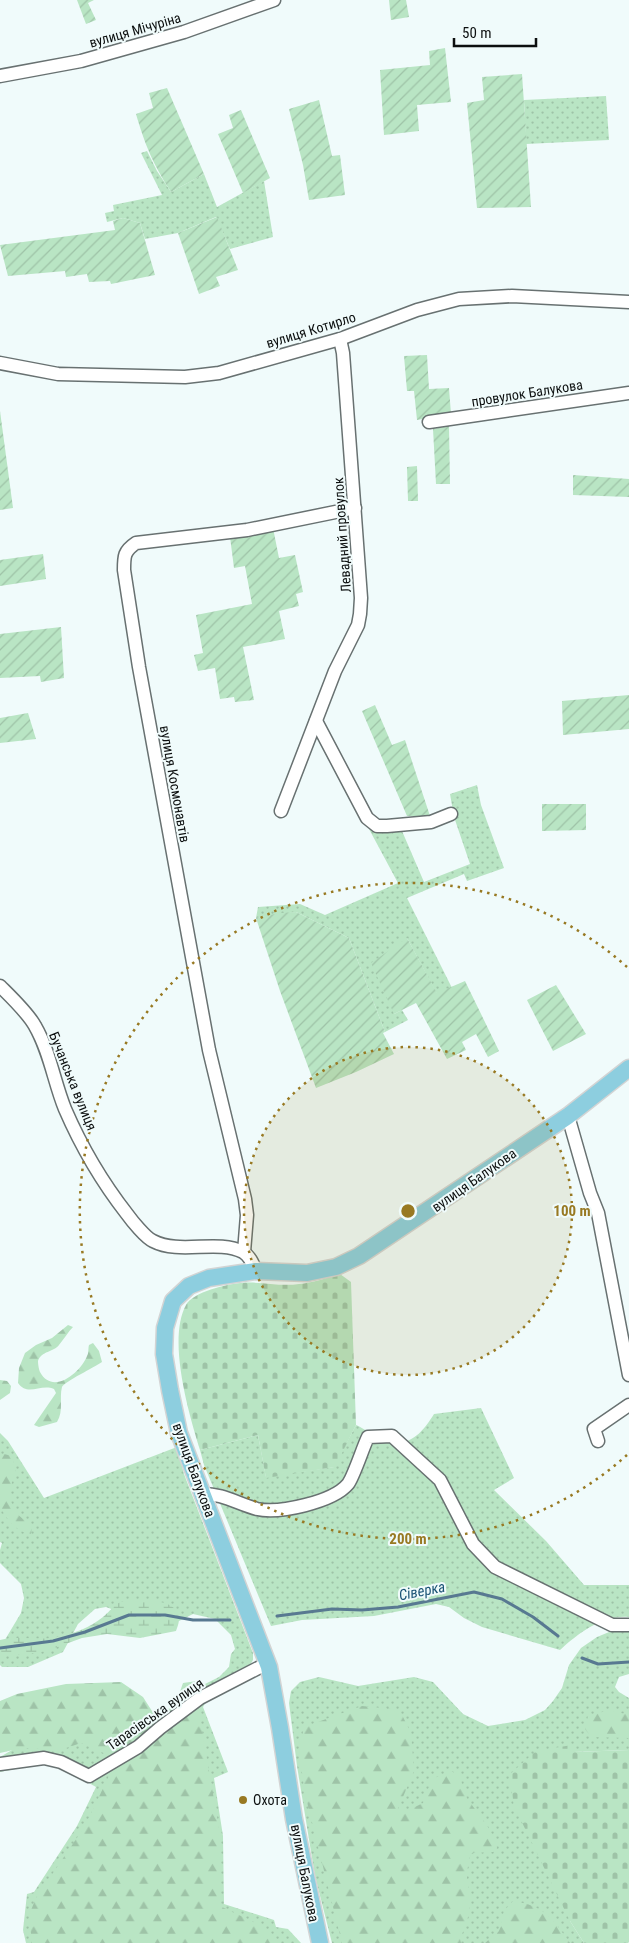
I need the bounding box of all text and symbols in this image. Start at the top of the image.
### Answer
street label: вулиця Мічуріна [87,9,183,51]
scale bar [454,15,536,47]
text: 50 m [462,24,492,42]
street label: вулиця Котирло [264,309,358,351]
street label: провулок Балукова [470,376,584,410]
street label: Левадний провулок [330,477,354,593]
street label: вулиця Космонавтів [157,724,193,844]
street label: Бучанська вулиця [46,1029,100,1133]
street label: вулиця Балукова [429,1145,519,1215]
centre of rings [399,1202,417,1220]
text: 100 m [553,1202,591,1220]
street label: вулиця Балукова [170,1421,218,1519]
text: 200 m [389,1530,427,1548]
water label: Сіверка [397,1578,447,1604]
street label: Тарасівська вулиця [104,1675,206,1753]
place label: Охота [253,1792,287,1808]
marker: Охота [237,1794,249,1806]
street label: вулиця Балукова [288,1823,322,1923]

